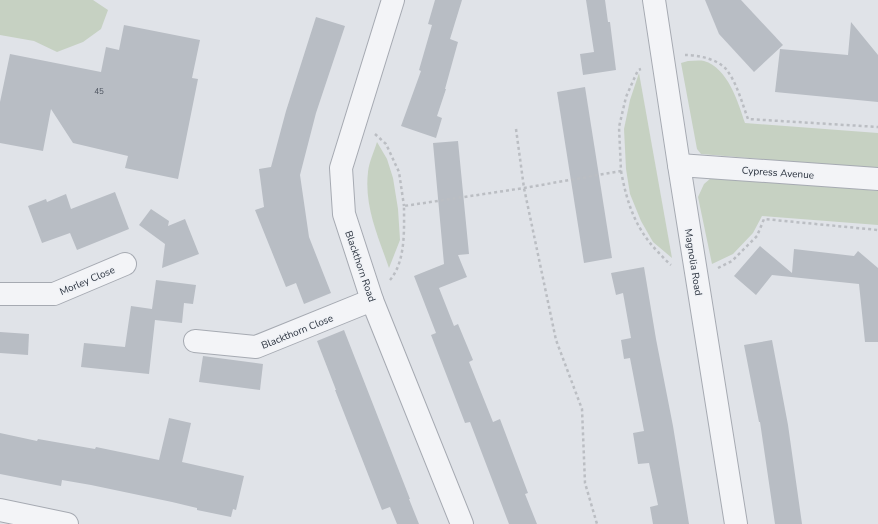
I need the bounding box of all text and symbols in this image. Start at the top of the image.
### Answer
house number: 45 [94,86,104,97]
street label: Cypress Avenue [741,163,815,183]
street label: Magnolia Road [681,228,705,297]
street label: Blackthorn Road [341,229,379,304]
street label: Morley Close [58,263,117,299]
street label: Blackthorn Close [259,311,335,353]

